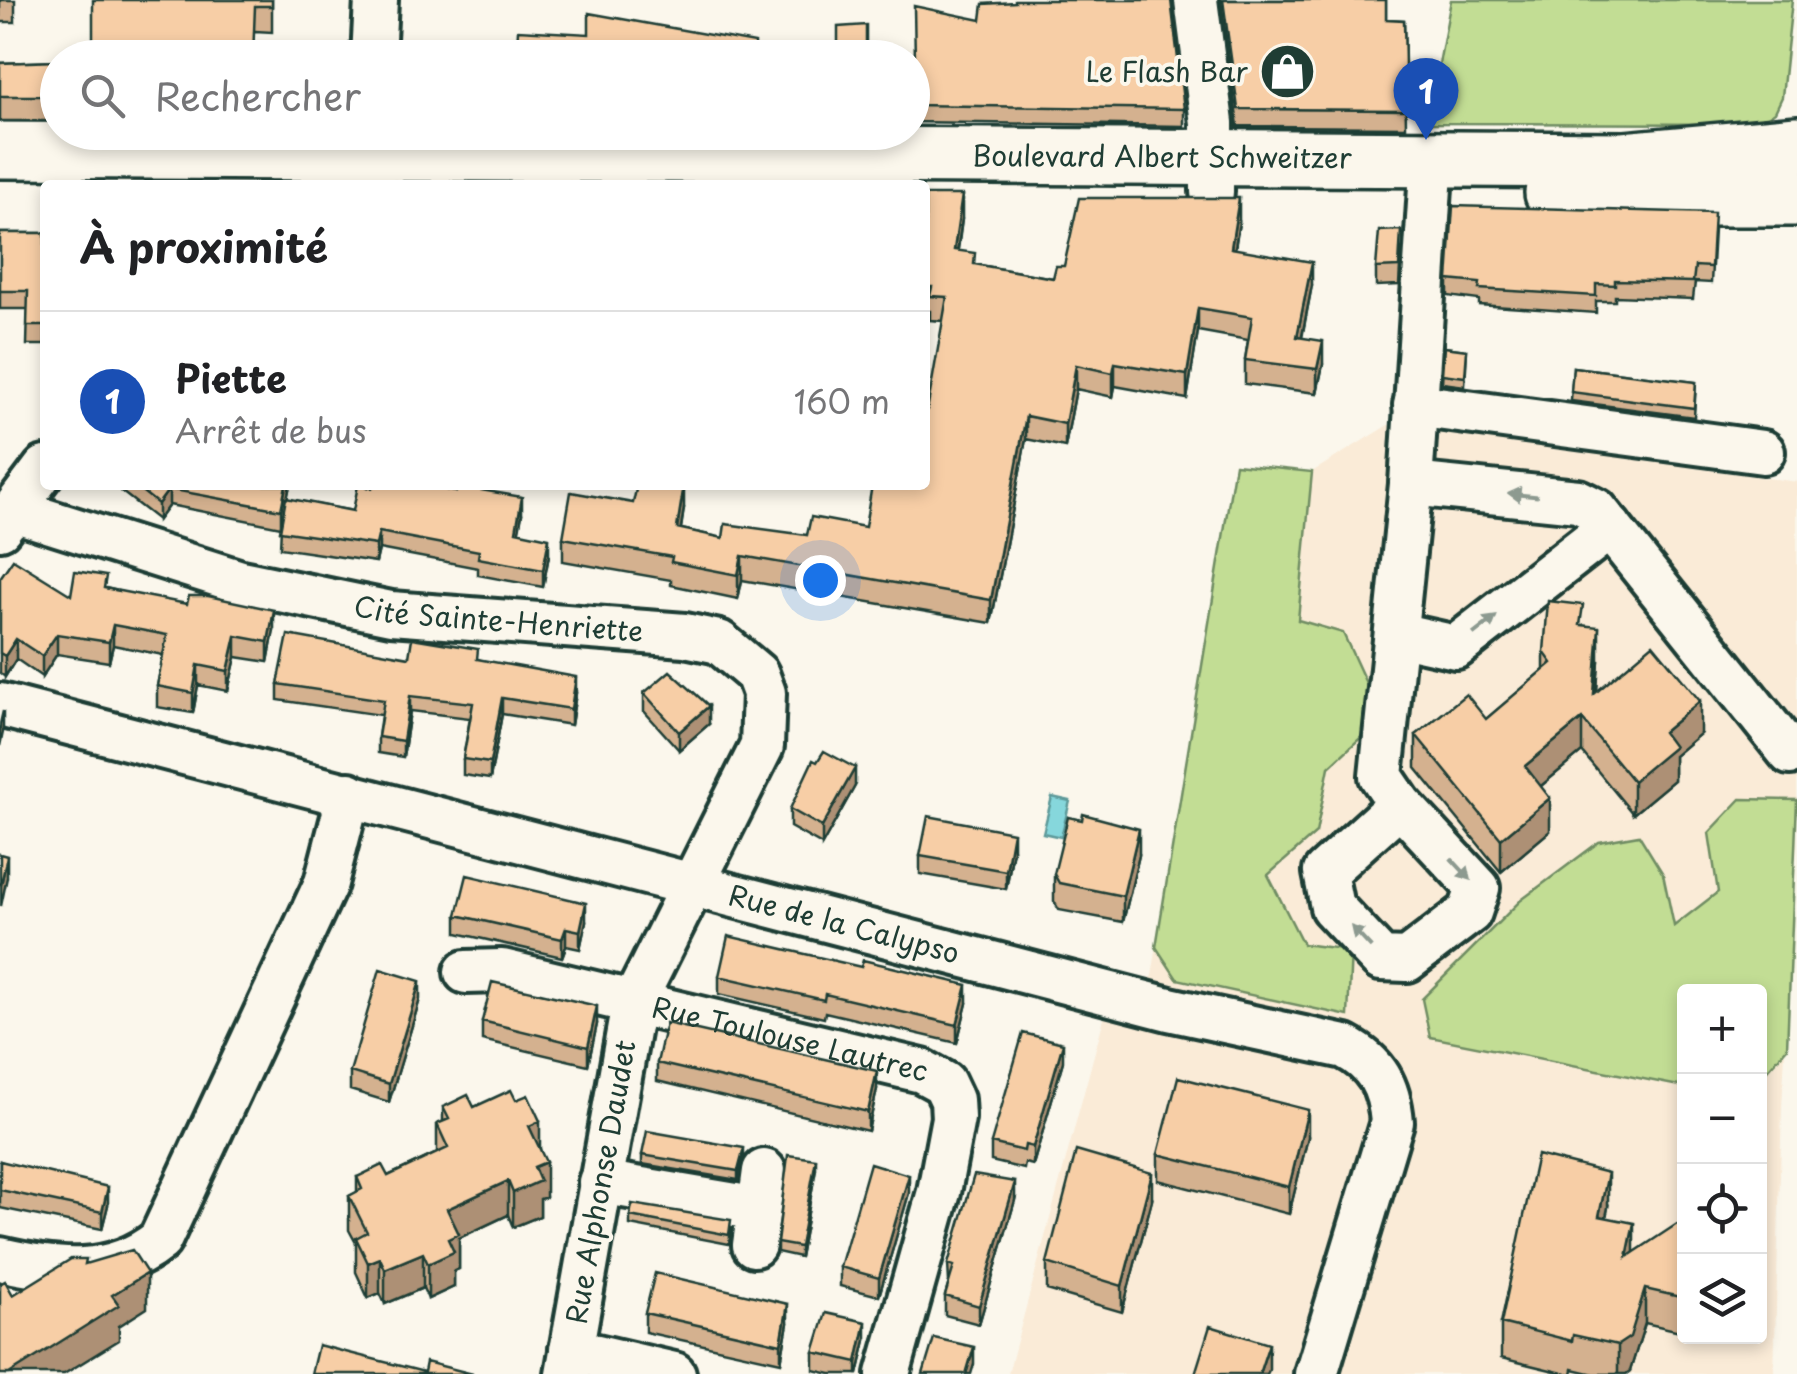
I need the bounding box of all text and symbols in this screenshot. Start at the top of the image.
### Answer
search box [40,40,930,150]
shop icon: Le Flash Bar [1257,42,1317,102]
place label: Le Flash Bar [1085,49,1248,92]
pin: 1 [1394,58,1458,140]
text: Rechercher [155,67,361,124]
icon: search [75,68,130,123]
street label: Boulevard Albert Schweitzer [972,133,1352,178]
text: À proximité [80,214,328,277]
text: Piette [175,349,287,406]
text: 1 [105,377,120,425]
text: 160 m [794,377,890,425]
text: Arrêt de bus [175,406,367,454]
one-way arrow [1507,487,1538,503]
your location [795,555,846,606]
street label: Cité Sainte-Henriette [350,583,645,652]
one-way arrow [1472,615,1498,635]
one-way arrow [1449,857,1472,881]
street label: Rue de la Calypso [724,872,964,974]
one-way arrow [1350,925,1373,949]
street label: Rue Toulouse Lautrec [648,984,933,1092]
map controls [1677,984,1767,1344]
button: + [1677,984,1767,1074]
street label: Rue Alphonse Daudet [553,1036,646,1327]
button: − [1677,1074,1767,1164]
button: locate [1677,1164,1767,1254]
button: layers [1677,1254,1767,1344]

